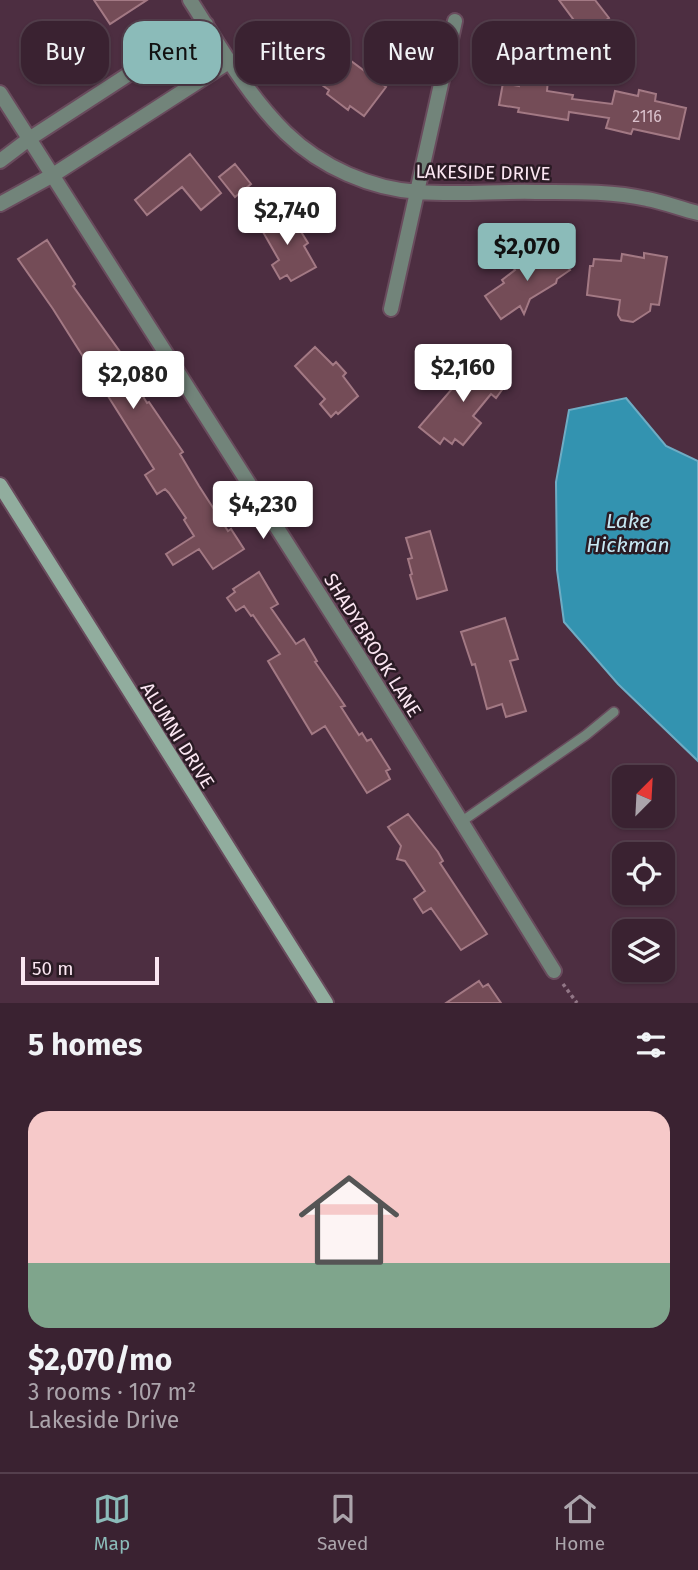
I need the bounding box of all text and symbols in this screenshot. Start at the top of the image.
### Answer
chip: Buy [21,21,109,84]
chip: Rent [123,21,221,84]
chip: Filters [235,21,350,84]
chip: New [364,21,458,84]
chip: Apartment [472,21,635,84]
house number: 2116 [632,107,662,126]
street label: LAKESIDE DRIVE [415,160,551,185]
pin: $2,740 [230,188,344,247]
text: $2,740 [254,196,320,224]
pin: $2,070 [470,224,584,283]
text: $2,070 [494,232,560,260]
pin: $2,160 [406,344,520,404]
pin: $2,080 [76,352,190,411]
text: $2,160 [431,353,495,381]
text: $2,080 [98,360,168,388]
pin: $4,230 [206,482,320,541]
text: $4,230 [229,490,297,518]
water label: Lake Hickman [586,508,670,558]
street label: SHADYBROOK LANE [319,569,426,721]
street label: ALUMNI DRIVE [136,678,219,793]
north arrow [612,765,676,828]
map controls [612,765,675,982]
button: locate [612,842,675,905]
button: layers [612,919,675,982]
scale bar [21,954,159,986]
text: 50 m [32,957,73,980]
icon: filters [632,1026,670,1064]
text: 5 homes [28,1027,142,1063]
icon: home [286,1157,412,1283]
text: $2,070/mo [28,1342,172,1378]
text: 3 rooms · 107 m² [28,1378,196,1406]
text: Lakeside Drive [28,1406,179,1434]
tab: Map [93,1490,131,1555]
tab: Saved [317,1490,368,1555]
tab: Home [554,1490,605,1555]

